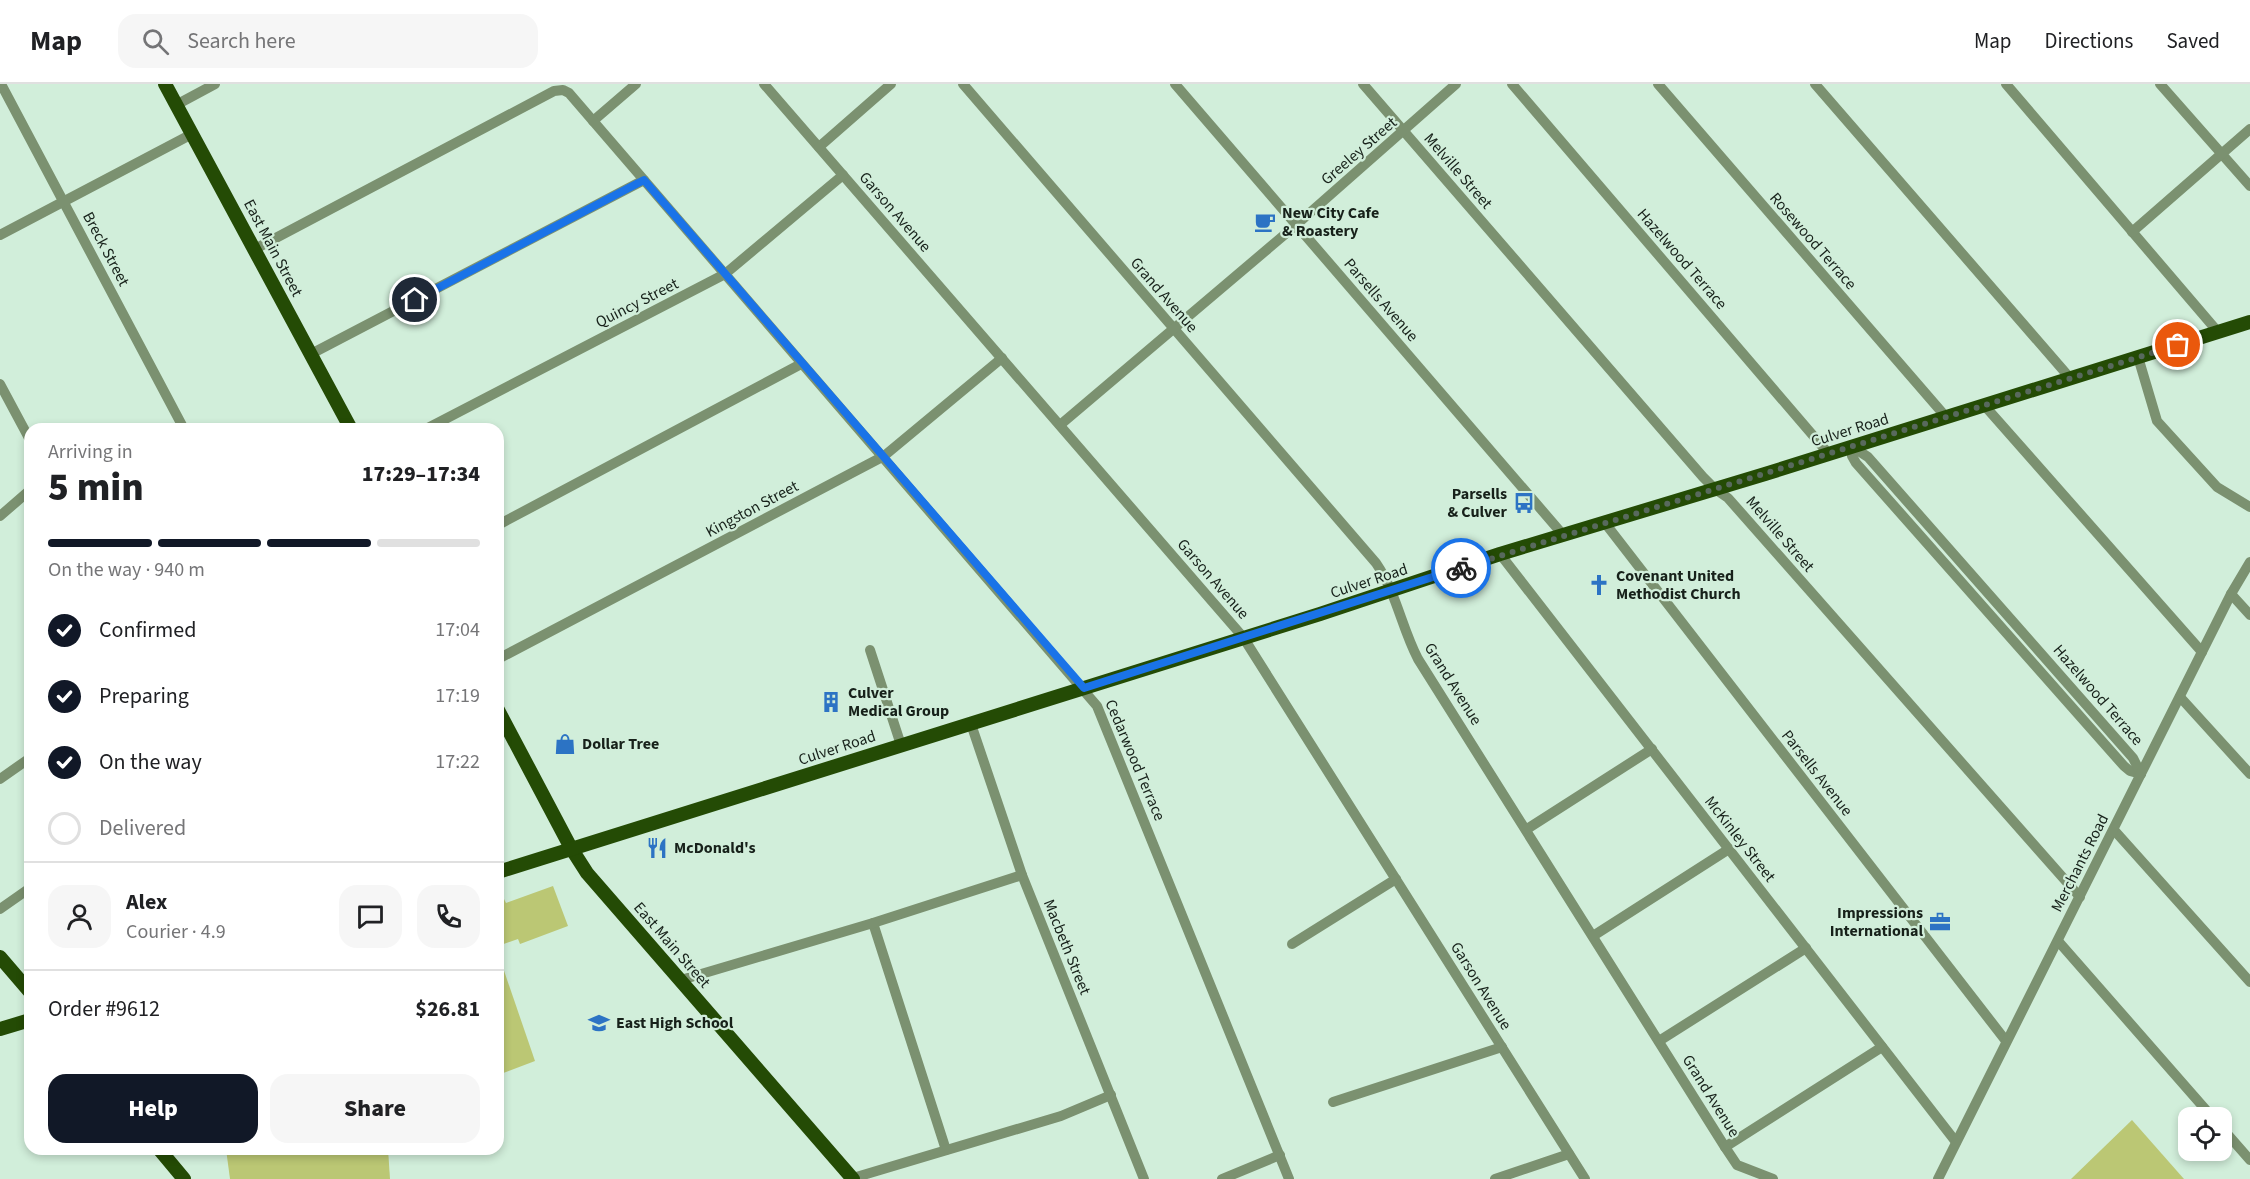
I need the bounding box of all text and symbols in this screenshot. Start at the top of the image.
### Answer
search box [118,14,538,68]
text: Map [30,21,82,61]
icon: search [139,25,172,58]
text: Search here [187,25,296,57]
text: Map [1974,26,2012,56]
text: Directions [2045,26,2133,56]
text: Saved [2166,26,2220,56]
street label: Greeley Street [1316,111,1402,190]
street label: Melville Street [1419,128,1498,214]
street label: Garson Avenue [854,167,936,257]
street label: Rosewood Terrace [1765,188,1861,294]
street label: East Main Street [238,196,308,301]
place label: New City Cafe & Roastery [1282,202,1379,242]
street label: Hazelwood Terrace [1632,204,1732,314]
street label: Breck Street [77,208,135,291]
cafe icon: New City Cafe & Roastery [1253,210,1277,234]
street label: Grand Avenue [1125,253,1203,337]
street label: Parsells Avenue [1339,254,1423,346]
street label: Quincy Street [592,272,683,333]
pin [389,274,440,325]
icon: home [398,283,431,316]
pin [2152,319,2203,370]
icon: bag [2161,328,2194,361]
street label: Culver Road [1808,408,1892,452]
text: Arriving in [48,438,133,466]
text: 17:29–17:34 [362,458,480,490]
text: 5 min [48,460,144,516]
street label: Kingston Street [702,475,803,543]
place label: Parsells & Culver [1447,483,1508,523]
bus stop icon: Parsells & Culver [1512,491,1536,515]
street label: Melville Street [1741,491,1820,577]
street label: Garson Avenue [1172,534,1254,624]
courier [1431,538,1491,598]
icon: bike [1445,552,1478,585]
text: On the way · 940 m [48,556,205,584]
street label: Culver Road [1327,558,1411,604]
place label: Covenant United Methodist Church [1616,565,1741,605]
church icon: Covenant United Methodist Church [1587,573,1611,597]
icon: check [48,614,81,647]
text: Confirmed [99,614,196,646]
text: 17:04 [435,616,480,644]
street label: Grand Avenue [1419,639,1487,729]
street label: Hazelwood Terrace [2048,640,2148,750]
icon: check [48,680,81,713]
text: Preparing [99,680,189,712]
text: 17:19 [435,682,480,710]
place label: Culver Medical Group [848,682,949,722]
building icon: Culver Medical Group [819,690,843,714]
street label: Cedarwood Terrace [1099,696,1171,824]
street label: Culver Road [795,725,879,771]
street label: Parsells Avenue [1776,725,1858,821]
shop icon: Dollar Tree [553,732,577,756]
place label: Dollar Tree [582,733,659,755]
icon: check [48,746,81,779]
text: On the way [99,746,202,778]
text: 17:22 [435,748,480,776]
street label: McKinley Street [1699,791,1781,887]
street label: Merchants Road [2046,810,2114,916]
text: Delivered [99,812,186,844]
restaurant icon: McDonald's [645,836,669,860]
place label: McDonald's [674,837,756,859]
button: person [48,885,111,948]
button: chat [339,885,402,948]
button: phone [417,885,480,948]
text: Alex [126,886,167,918]
street label: Macbeth Street [1038,896,1096,998]
street label: East Main Street [629,897,716,993]
place label: Impressions International [1830,902,1923,942]
office icon: Impressions International [1928,910,1952,934]
text: Courier · 4.9 [126,918,226,946]
street label: Garson Avenue [1445,938,1517,1034]
text: Order #9612 [48,993,160,1025]
text: $26.81 [415,993,480,1025]
school or university icon: East High School [587,1011,611,1035]
place label: East High School [616,1012,734,1034]
street label: Grand Avenue [1677,1051,1745,1141]
button: Help [48,1074,258,1143]
button: Share [270,1074,480,1143]
map controls [2178,1107,2232,1161]
button: locate [2178,1107,2232,1161]

